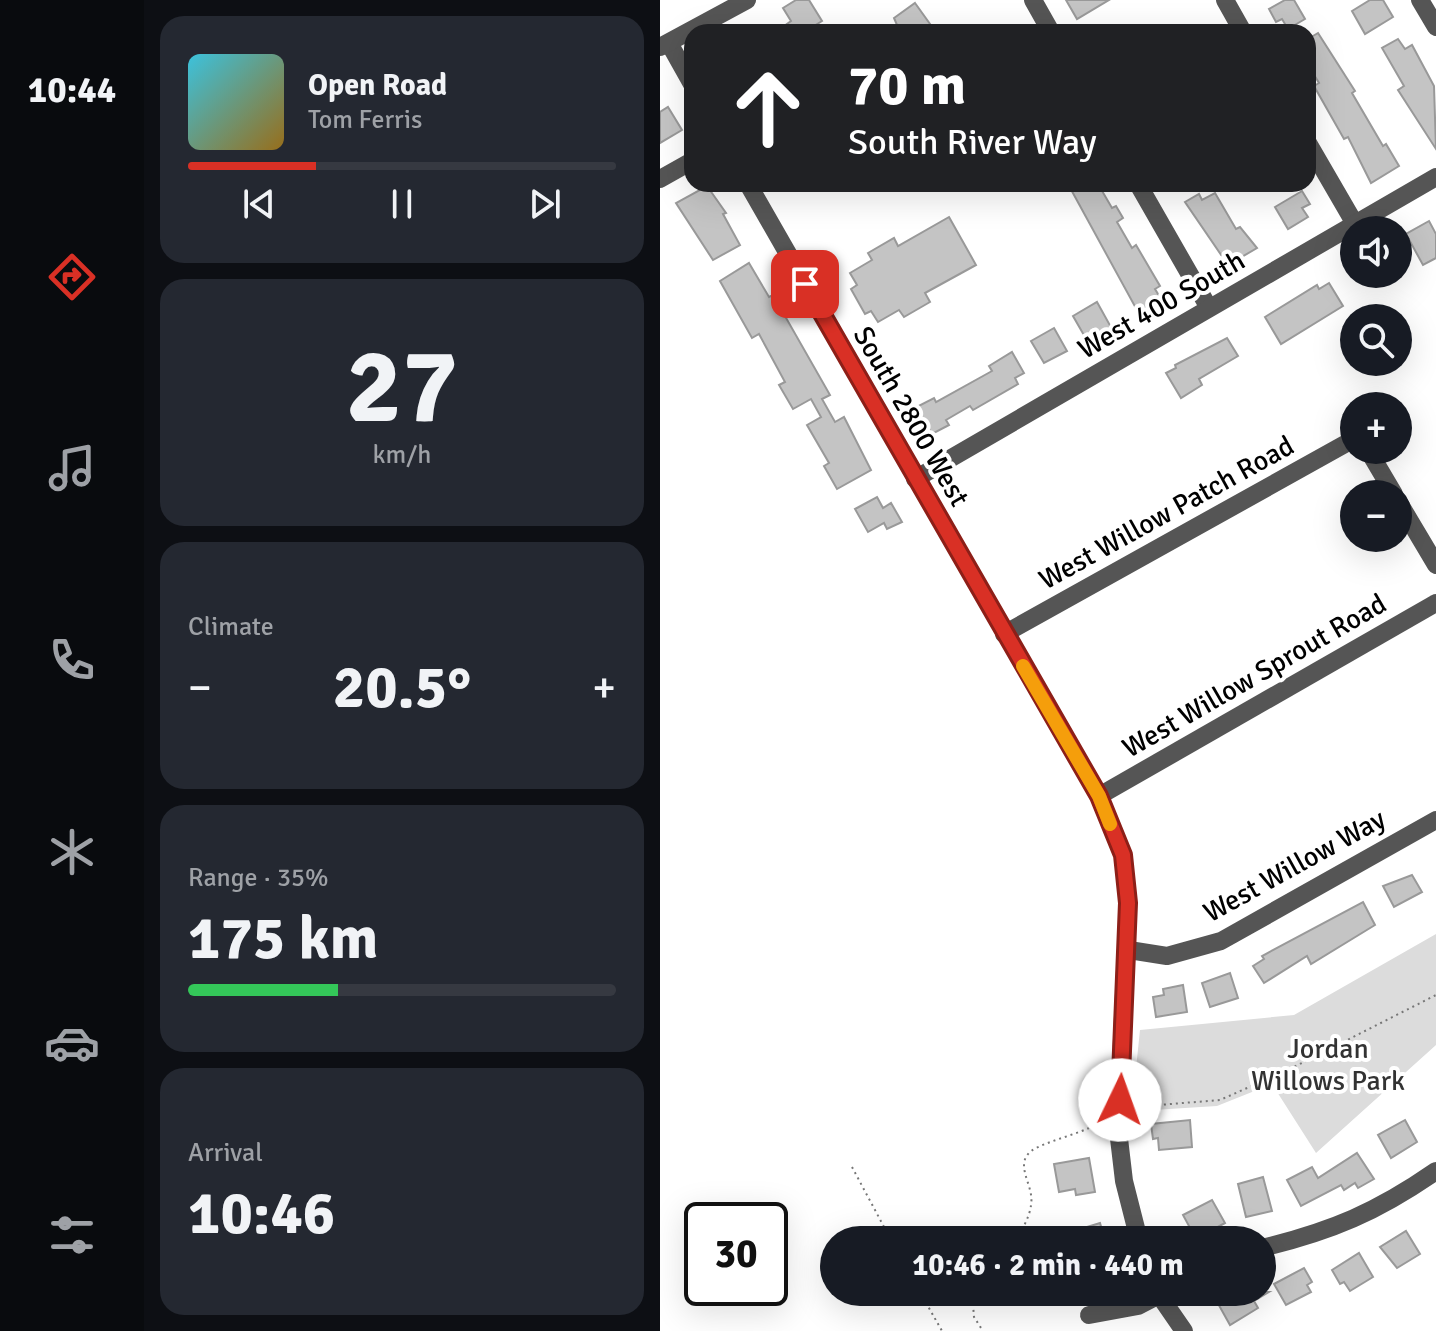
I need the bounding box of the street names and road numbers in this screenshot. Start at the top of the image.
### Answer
street label: West 400 South [1072,243,1251,366]
street label: South 2800 West [846,321,976,513]
street label: West Willow Patch Road [1033,429,1300,597]
street label: West Willow Sprout Road [1117,586,1392,765]
street label: West Willow Way [1198,802,1391,930]

